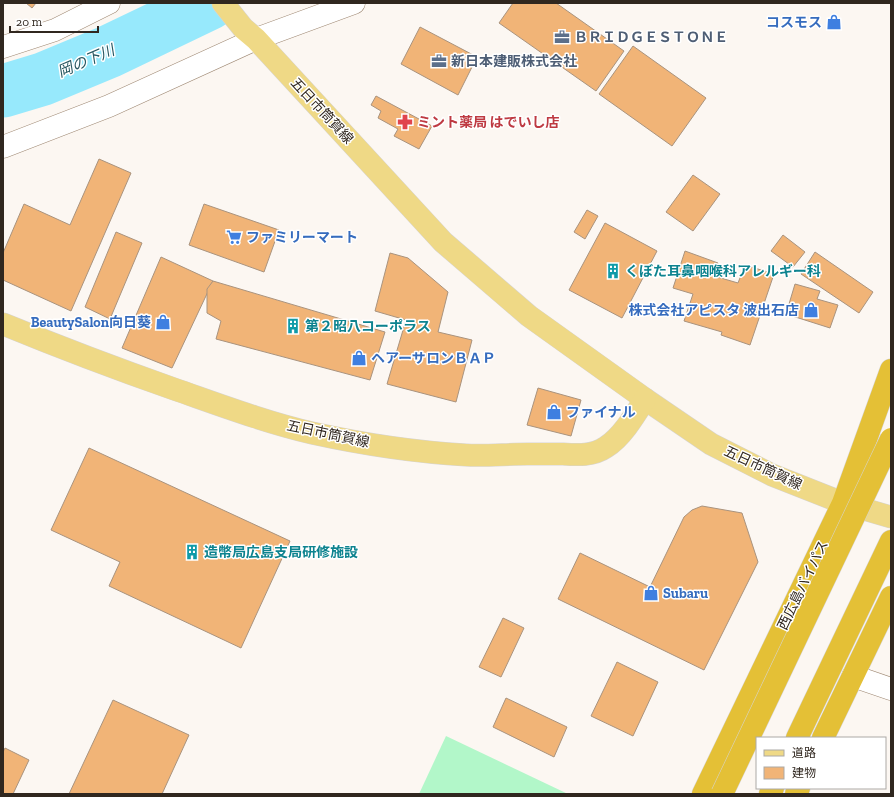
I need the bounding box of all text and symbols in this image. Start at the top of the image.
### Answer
scale bar [10,8,98,34]
shop icon: コスモス [825,13,843,31]
place label: コスモス [766,14,822,31]
text: 20 m [16,15,43,29]
office icon: ＢＲＩＤＧＥＳＴＯＮＥ [553,28,571,46]
place label: ＢＲＩＤＧＥＳＴＯＮＥ [574,29,728,46]
water label: 岡の下川 [55,40,119,81]
office icon: 新日本建販株式会社 [430,52,448,70]
place label: 新日本建販株式会社 [451,53,577,70]
street label: 五日市筒賀線 [287,74,357,148]
pharmacy icon: ミント薬局 はでいし店 [396,113,414,131]
place label: ミント薬局 はでいし店 [417,114,560,131]
supermarket icon: ファミリーマート [225,228,243,246]
place label: ファミリーマート [246,229,358,246]
building icon: くぼた耳鼻咽喉科アレルギー科 [604,262,622,280]
place label: くぼた耳鼻咽喉科アレルギー科 [625,263,821,280]
shop icon: 株式会社アピスタ 波出石店 [802,301,820,319]
place label: 株式会社アピスタ 波出石店 [628,302,799,319]
shop icon: BeautySalon向日葵 [154,313,172,331]
place label: BeautySalon向日葵 [31,314,151,331]
building icon: 第２昭八コーポラス [284,317,302,335]
place label: 第２昭八コーポラス [305,318,431,335]
shop icon: ヘアーサロンＢＡＰ [350,349,368,367]
place label: ヘアーサロンＢＡＰ [371,350,496,367]
shop icon: ファイナル [545,403,563,421]
place label: ファイナル [566,404,636,421]
street label: 五日市筒賀線 [285,417,371,451]
street label: 五日市筒賀線 [721,443,805,493]
street label: 西広島バイパス [774,537,832,633]
building icon: 造幣局広島支局研修施設 [183,543,201,561]
place label: 造幣局広島支局研修施設 [204,544,358,561]
shop icon: Subaru [642,584,660,602]
place label: Subaru [663,585,708,602]
legend [756,737,886,789]
text: 道路 [792,746,816,760]
text: 建物 [792,766,816,780]

